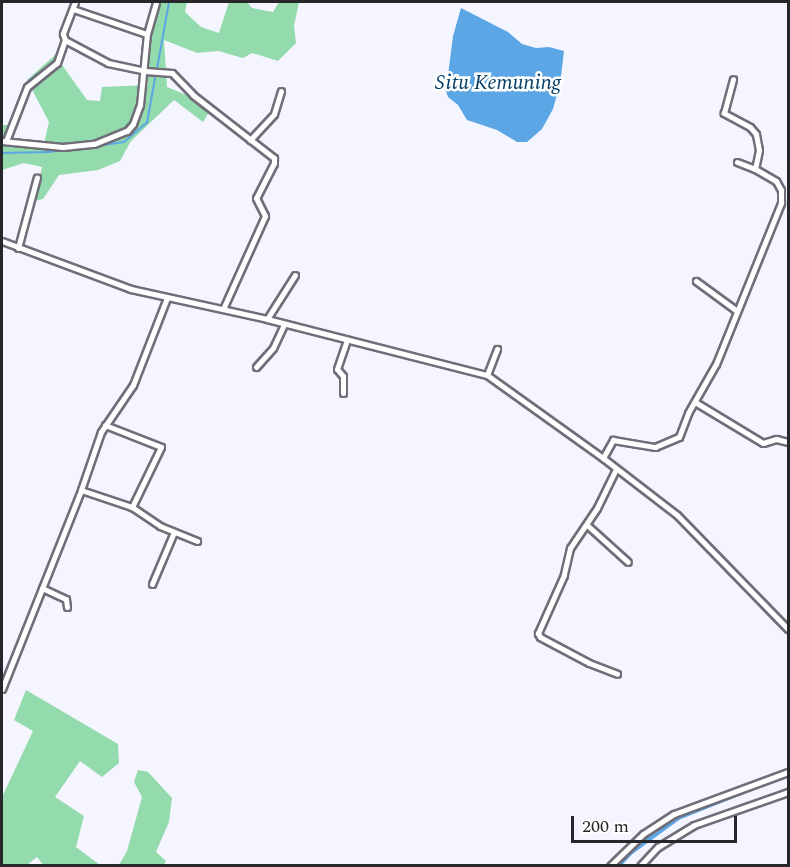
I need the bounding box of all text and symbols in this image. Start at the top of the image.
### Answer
water label: Situ Kemuning [435,70,561,96]
scale bar [574,804,740,842]
text: 200 m [582,813,629,840]

